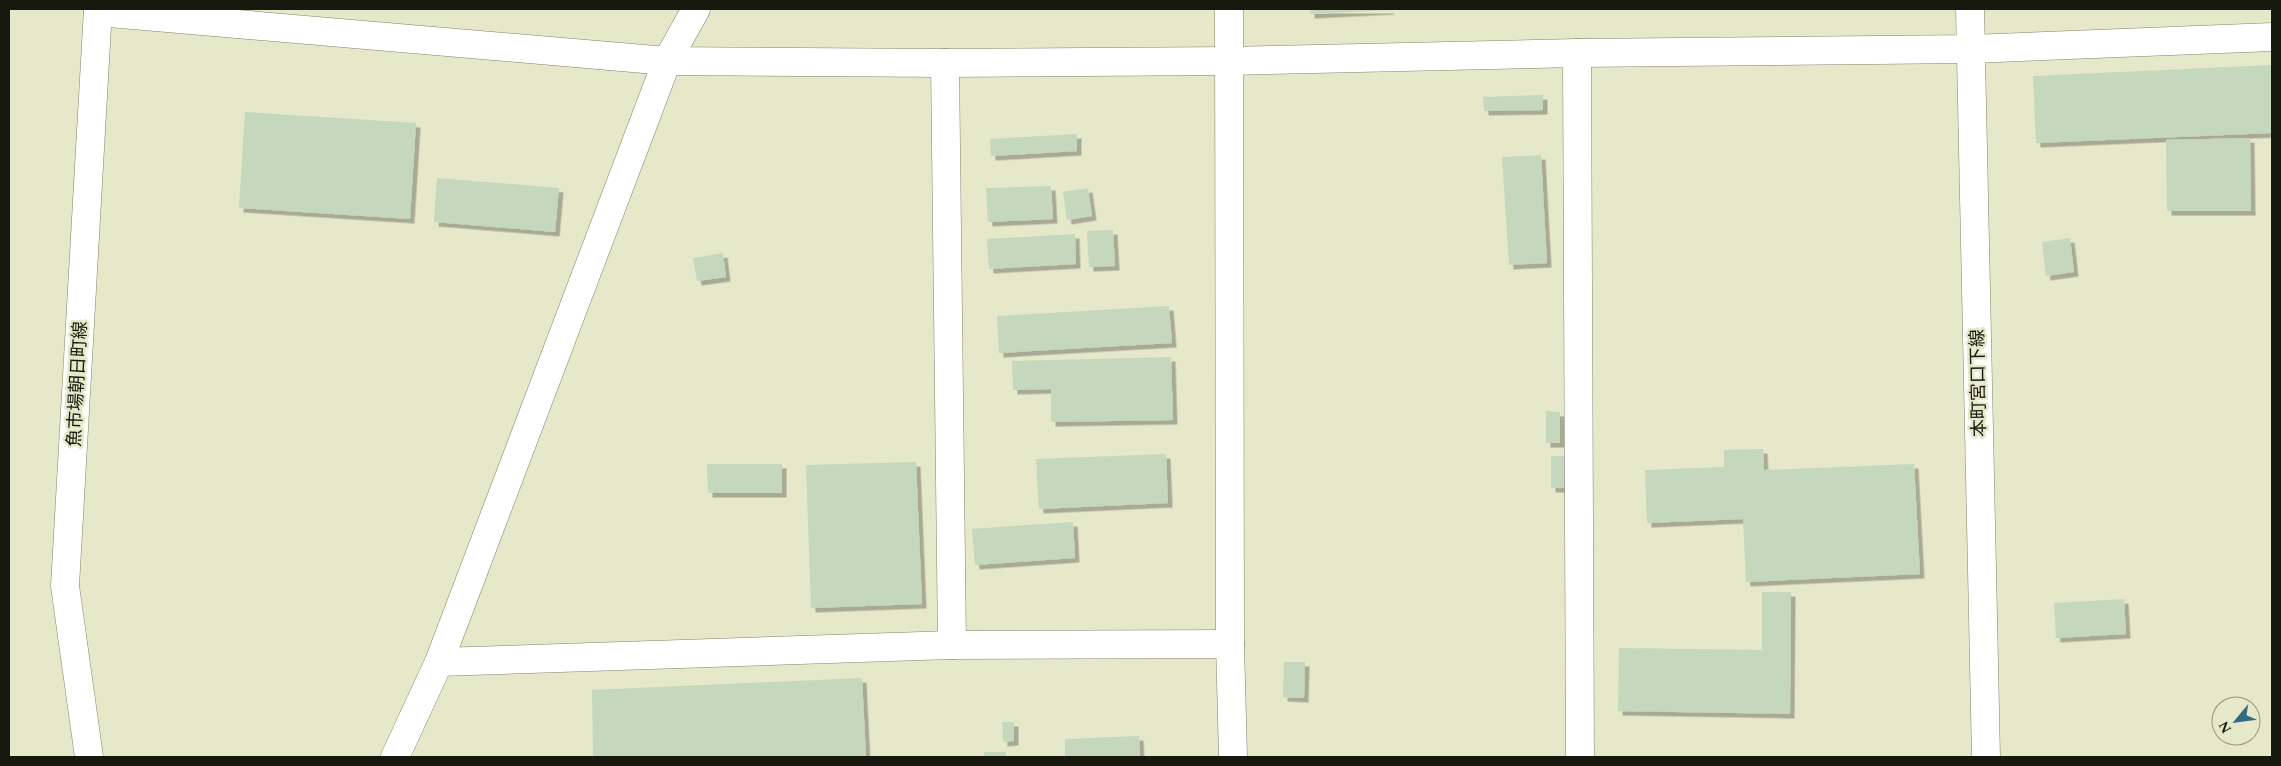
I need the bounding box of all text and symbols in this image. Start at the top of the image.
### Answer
street label: 魚市場朝日町線 [61,320,94,448]
street label: 本町宮口下線 [1964,329,1993,437]
north arrow [2211,696,2261,746]
text: N [2213,717,2237,737]

